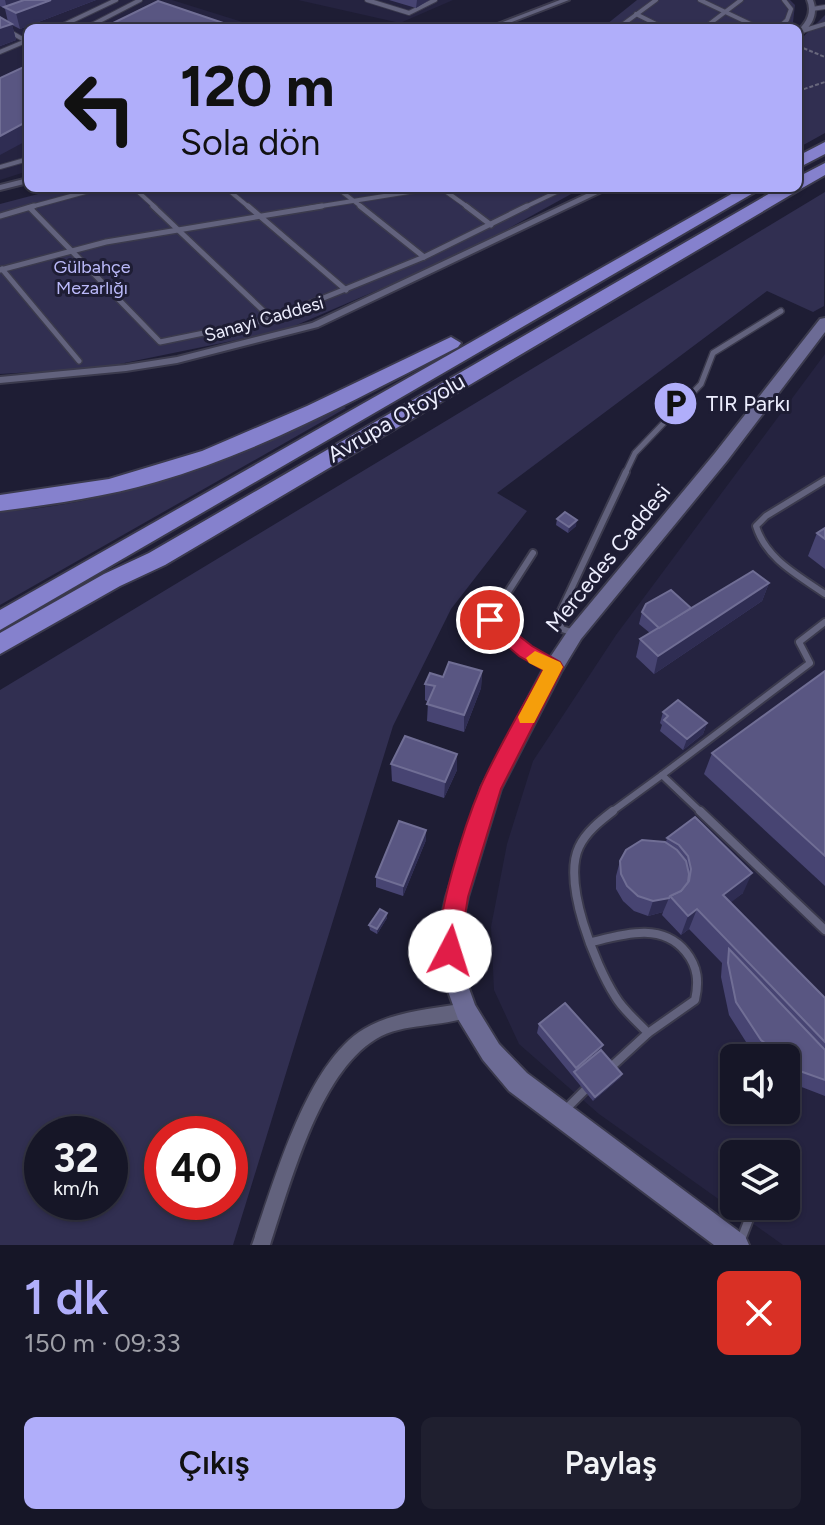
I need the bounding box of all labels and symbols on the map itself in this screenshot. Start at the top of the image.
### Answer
park label: Gülbahçe Mezarlığı [53,256,131,299]
street label: Sanayi Caddesi [202,291,326,347]
street label: Avrupa Otoyolu [322,368,470,468]
parking icon: TIR Parkı [651,379,699,427]
place label: TIR Parkı [706,390,790,417]
street label: Mercedes Caddesi [540,478,676,638]
pin [456,586,524,654]
position arrow [408,909,492,993]
speed limit sign: 40 [144,1116,248,1220]

